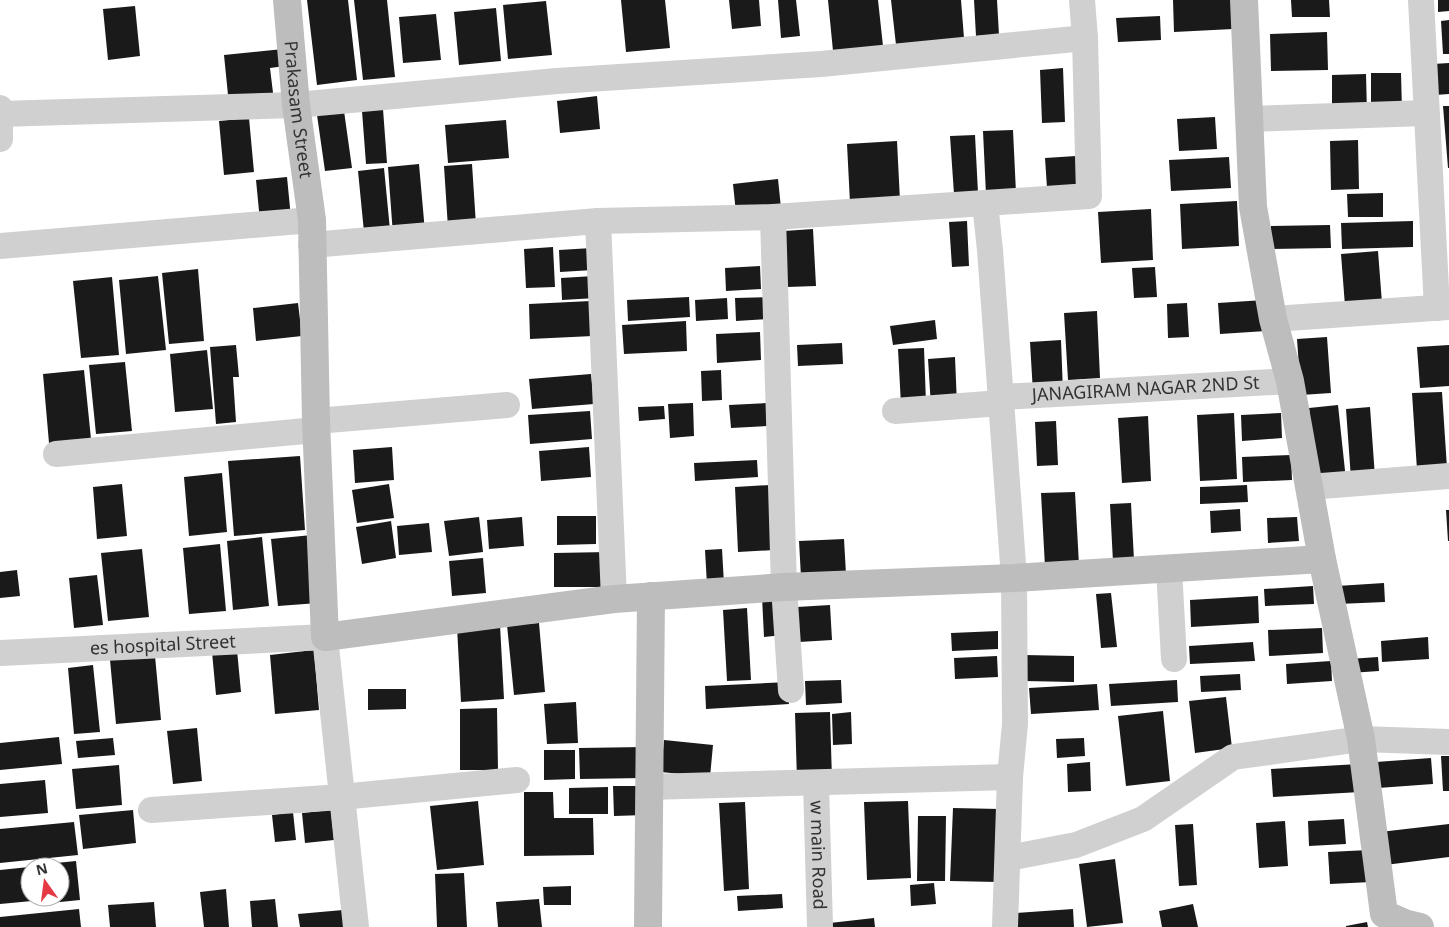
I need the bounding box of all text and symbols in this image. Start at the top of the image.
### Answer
street label: Prakasam Street [280,40,319,180]
street label: JANAGIRAM NAGAR 2ND St [1029,370,1261,406]
street label: es hospital Street [89,628,237,660]
street label: w main Road [805,800,833,910]
north arrow [20,857,70,907]
text: N [34,858,50,879]

